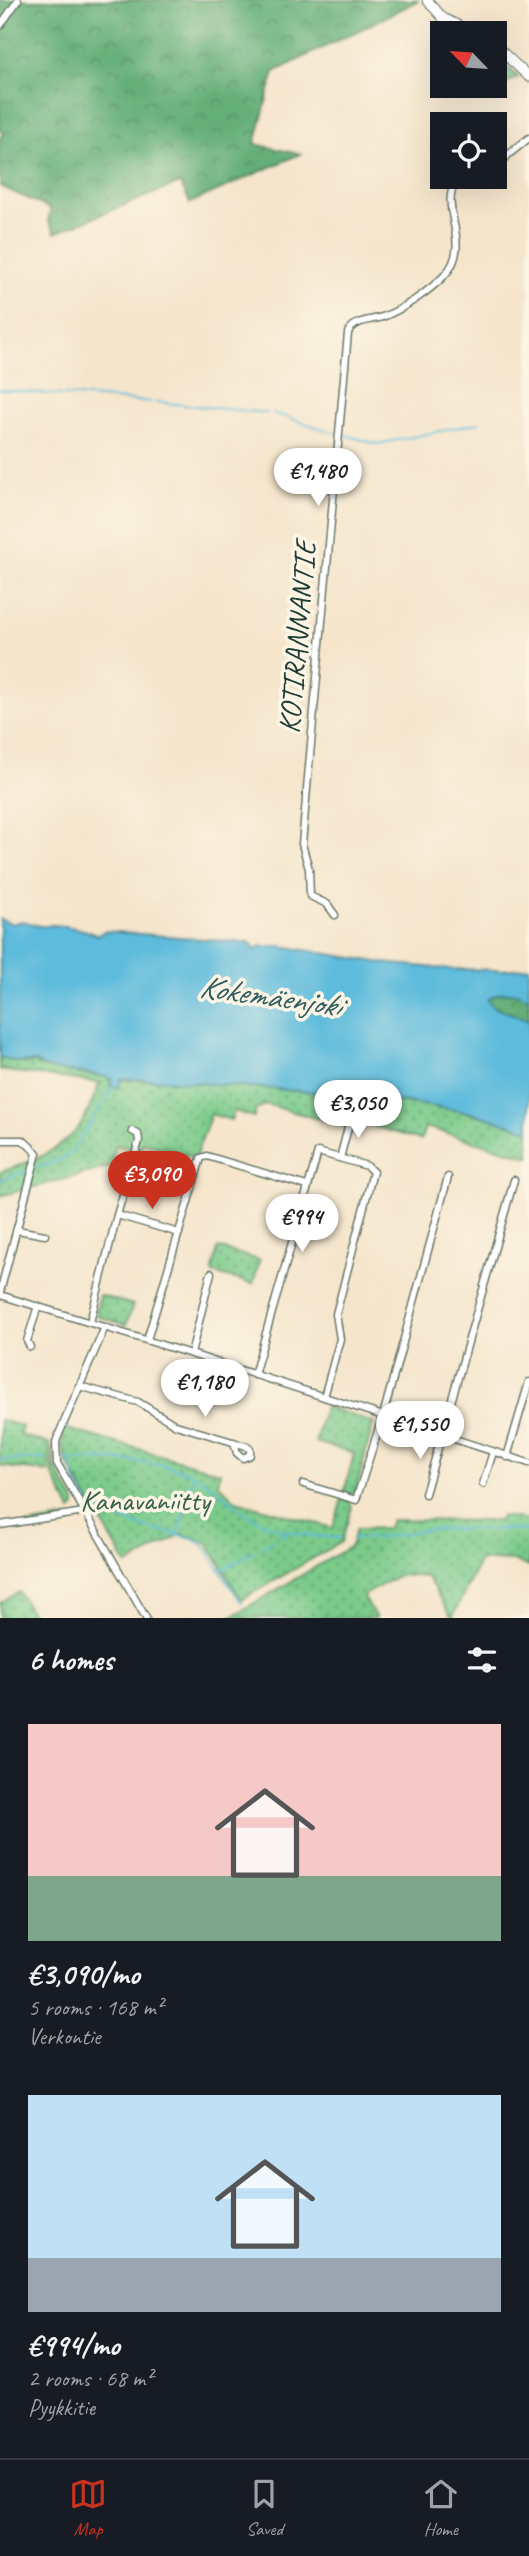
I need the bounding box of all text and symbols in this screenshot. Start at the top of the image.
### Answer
north arrow [430,21,508,98]
map controls [430,21,507,189]
button: locate [430,112,507,189]
pin: €1,480 [261,448,375,508]
text: €1,480 [290,456,346,485]
street label: KOTIRANNANTIE [270,536,325,735]
water label: Kokemäenjoki [197,966,351,1027]
pin: €3,050 [301,1080,415,1140]
text: €3,050 [330,1088,386,1117]
pin: €3,090 [95,1152,209,1211]
text: €3,090 [124,1159,180,1188]
pin: €994 [261,1194,343,1254]
text: €994 [282,1202,322,1231]
pin: €1,180 [148,1360,262,1419]
text: €1,180 [177,1367,233,1396]
pin: €1,550 [363,1402,477,1461]
text: €1,550 [392,1409,448,1438]
park label: Kanavaniitty [80,1481,212,1519]
text: 6 homes [28,1641,113,1679]
icon: filters [463,1641,501,1679]
icon: home [202,1770,328,1896]
text: €3,090/mo [28,1955,140,1993]
text: 5 rooms · 168 m² [28,1993,163,2022]
text: Verkontie [28,2022,101,2051]
icon: home [202,2141,328,2267]
text: €994/mo [28,2326,120,2364]
text: 2 rooms · 68 m² [28,2364,152,2393]
text: Pyykkitie [28,2393,95,2422]
tab: Map [69,2475,107,2541]
tab: Saved [245,2475,283,2541]
tab: Home [422,2475,460,2541]

